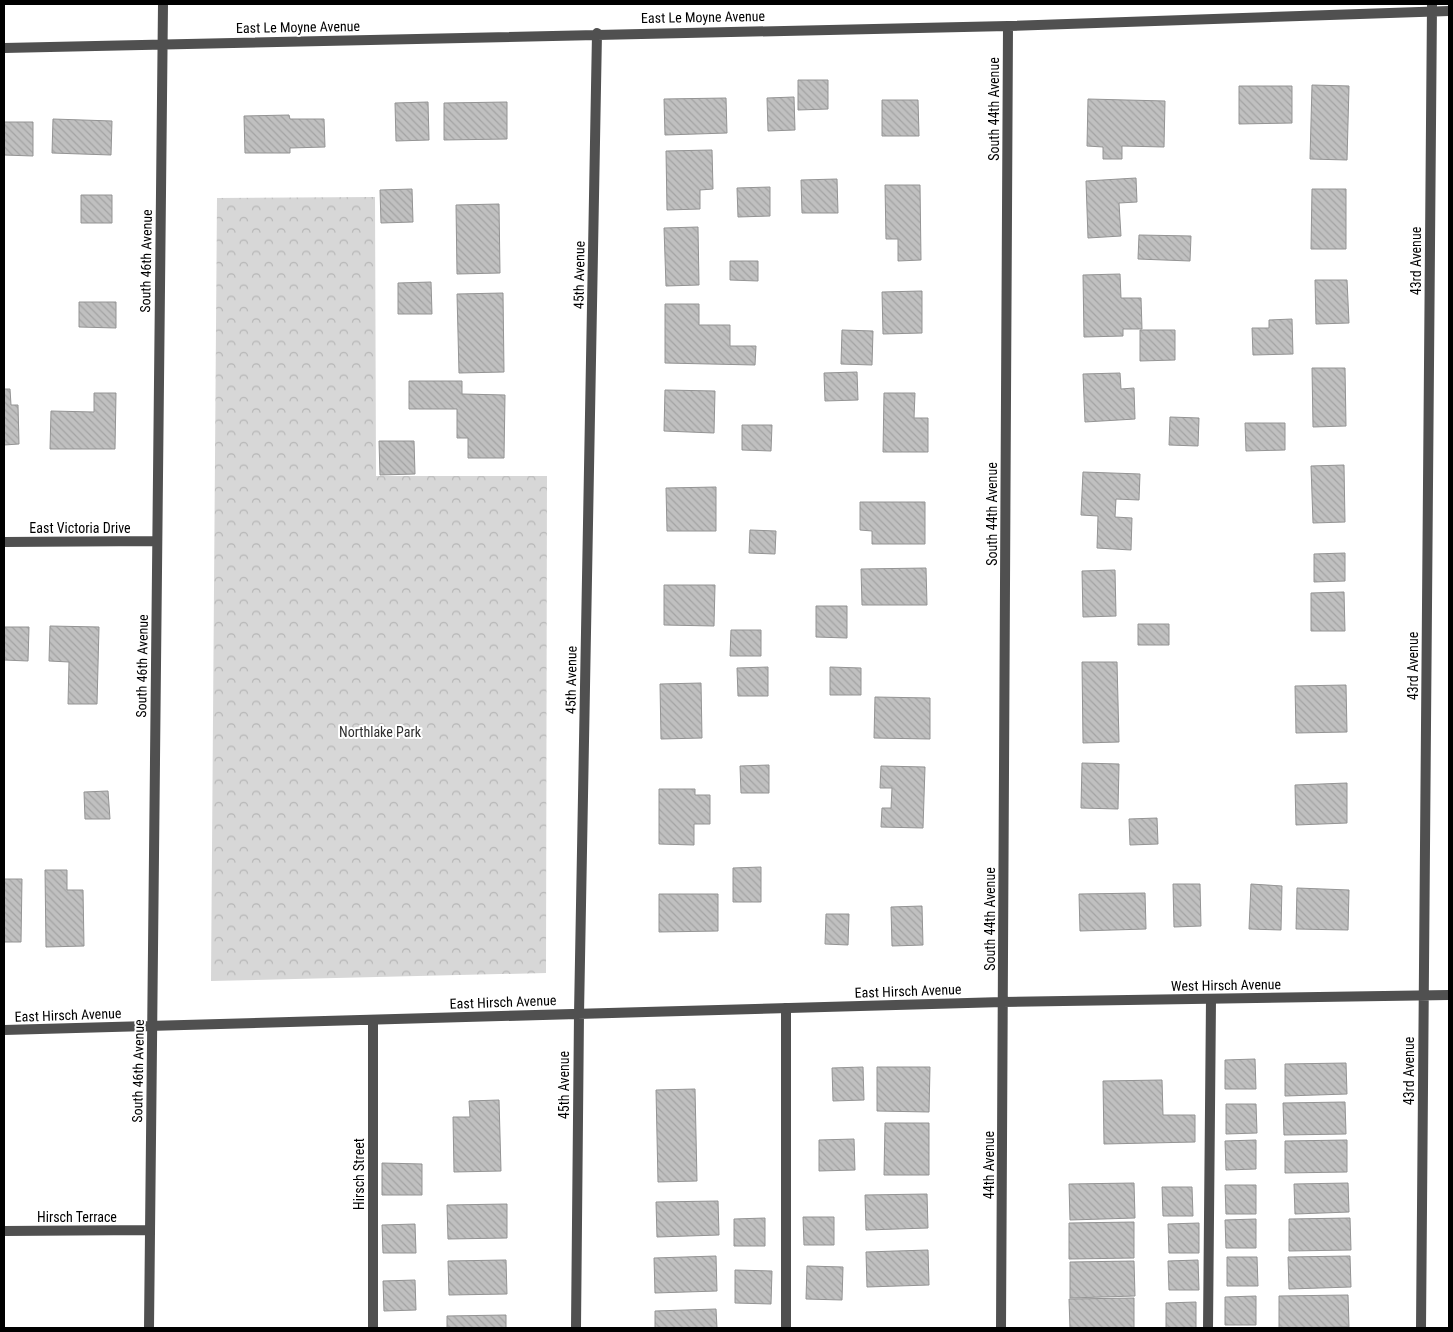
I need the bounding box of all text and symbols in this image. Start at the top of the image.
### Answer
street label: East Le Moyne Avenue [641,8,766,26]
street label: East Le Moyne Avenue [236,18,361,36]
street label: South 44th Avenue [986,57,1002,161]
street label: South 46th Avenue [137,209,155,313]
street label: 43rd Avenue [1408,226,1424,295]
street label: 45th Avenue [570,240,588,309]
street label: South 44th Avenue [984,462,1000,566]
street label: East Victoria Drive [29,520,131,536]
street label: South 46th Avenue [133,614,151,718]
street label: 43rd Avenue [1405,631,1421,700]
street label: 45th Avenue [562,645,580,714]
park label: Northlake Park [339,724,422,740]
street label: South 44th Avenue [982,867,998,971]
street label: West Hirsch Avenue [1171,976,1282,994]
street label: East Hirsch Avenue [854,981,962,1001]
street label: East Hirsch Avenue [449,992,557,1012]
street label: East Hirsch Avenue [14,1005,122,1025]
street label: South 46th Avenue [129,1019,147,1123]
street label: 43rd Avenue [1401,1036,1417,1105]
street label: 45th Avenue [556,1050,572,1119]
street label: 44th Avenue [981,1130,997,1199]
street label: Hirsch Street [351,1138,367,1210]
street label: Hirsch Terrace [37,1209,117,1225]

